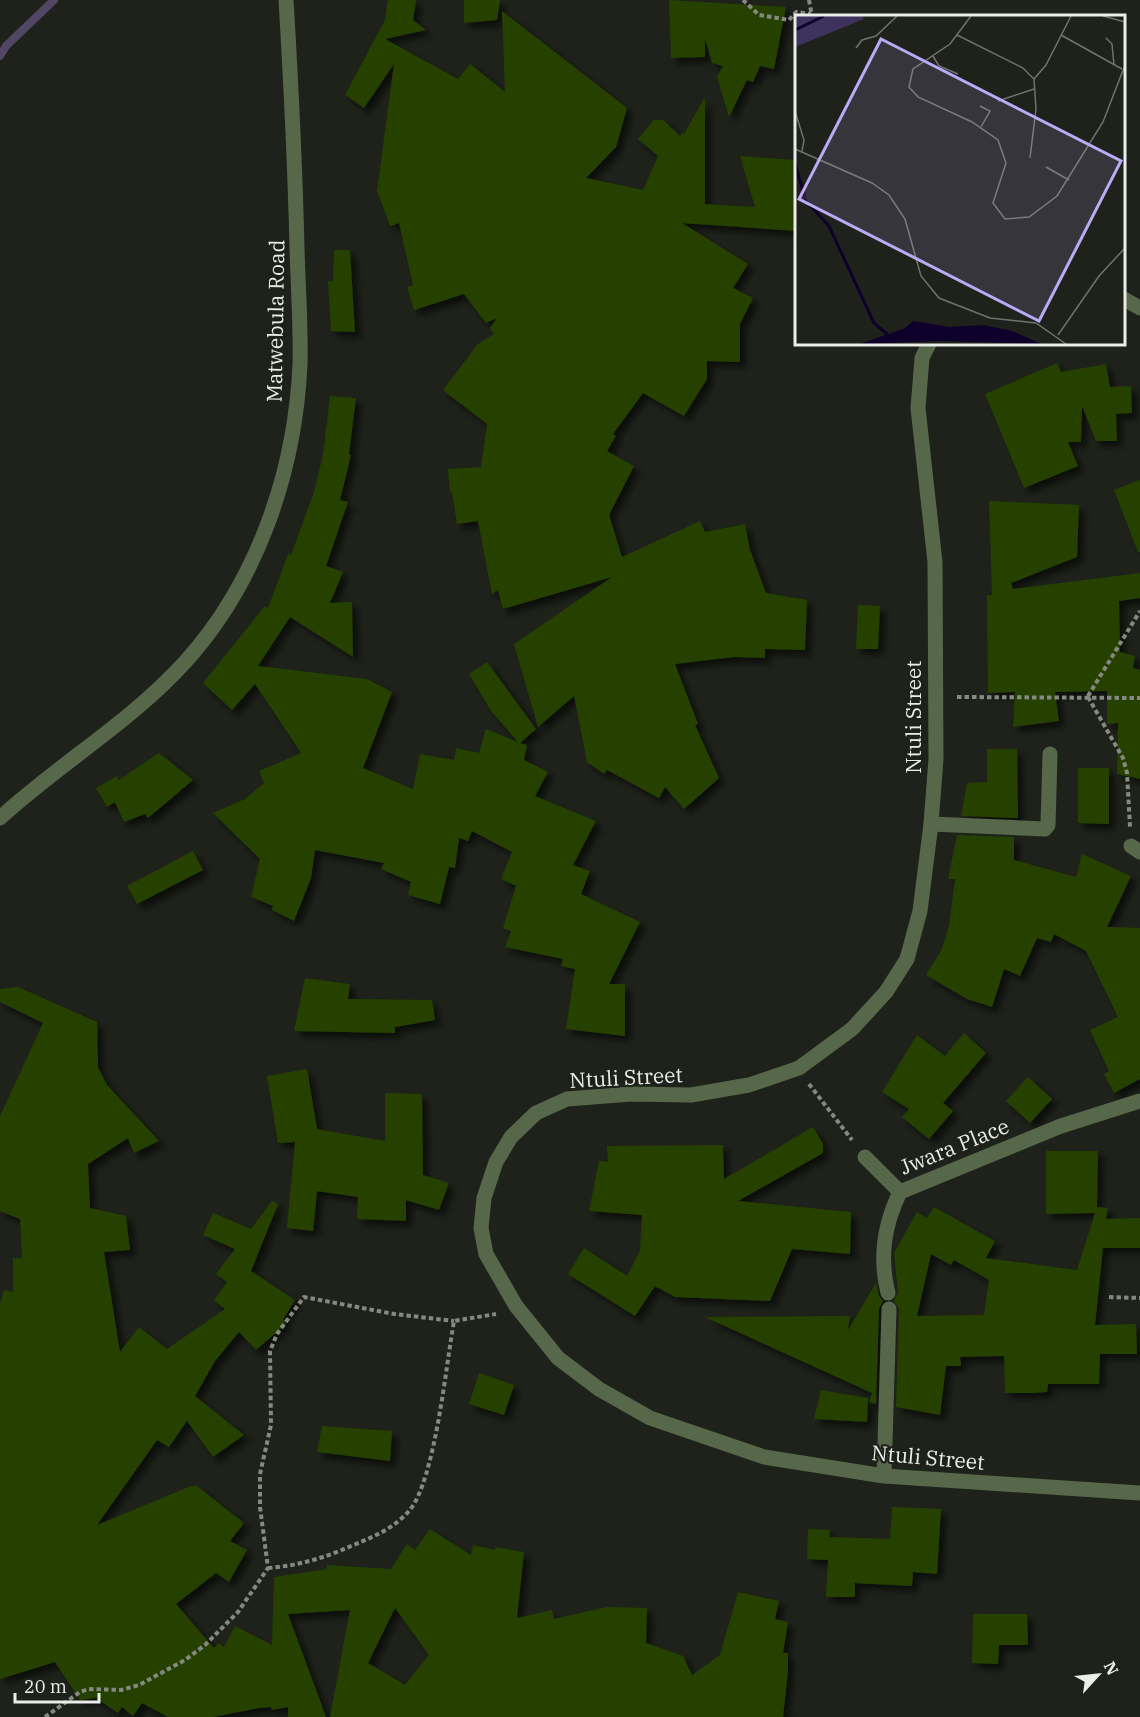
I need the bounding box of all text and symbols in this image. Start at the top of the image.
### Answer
inset map [795,15,1125,345]
street label: Matwebula Road [260,239,290,403]
street label: Ntuli Street [899,660,927,774]
street label: Ntuli Street [569,1060,683,1094]
street label: Jwara Place [895,1111,1013,1181]
street label: Ntuli Street [870,1438,986,1476]
north arrow [1068,1645,1128,1705]
text: N [1100,1658,1123,1678]
scale bar [15,1666,99,1704]
text: 20 m [24,1675,67,1698]

